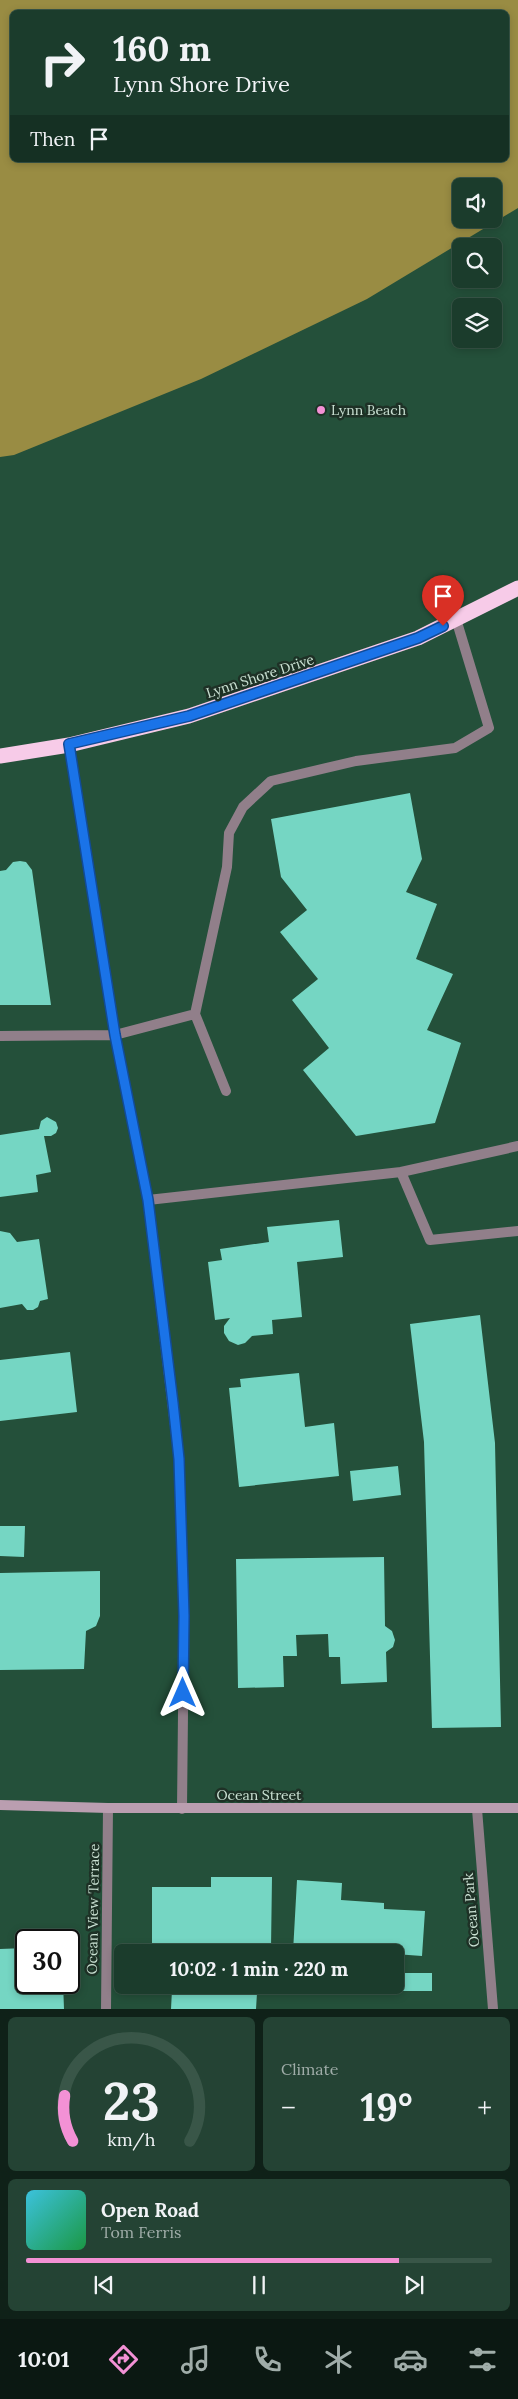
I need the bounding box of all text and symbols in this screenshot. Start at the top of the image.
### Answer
text: 160 m [113,26,211,71]
icon: right [30,30,95,95]
text: Lynn Shore Drive [113,70,290,98]
icon: arrive [85,125,113,153]
text: Then [30,127,75,151]
map controls [452,178,502,348]
button: sound [452,178,502,228]
button: search [452,238,502,288]
button: layers [452,298,502,348]
place label: Lynn Beach [331,401,406,419]
marker: Lynn Beach [315,404,327,416]
pin [422,575,464,626]
icon: arrive [429,582,457,610]
street label: Lynn Shore Drive [204,650,317,702]
position arrow [156,1666,208,1718]
street label: Ocean Street [216,1786,302,1804]
street label: Ocean View Terrace [83,1843,103,1975]
street label: Ocean Park [459,1872,483,1948]
speed limit sign: 30 [15,1929,80,1994]
text: 10:02 · 1 min · 220 m [170,1957,348,1981]
text: Climate [281,2059,338,2079]
text: 23 [103,2068,160,2134]
text: 19° [361,2083,412,2131]
text: − [281,2090,296,2126]
text: + [477,2090,492,2126]
text: km/h [107,2128,156,2151]
text: Open Road [101,2198,199,2222]
text: Tom Ferris [101,2222,181,2242]
icon: previous [90,2271,118,2299]
icon: pause [245,2271,273,2299]
icon: next [400,2271,428,2299]
icon: directions [106,2342,141,2377]
icon: music [178,2342,213,2377]
icon: phone [250,2342,285,2377]
icon: climate [321,2342,356,2377]
icon: car [393,2342,428,2377]
icon: filters [465,2342,500,2377]
text: 10:01 [18,2345,70,2373]

